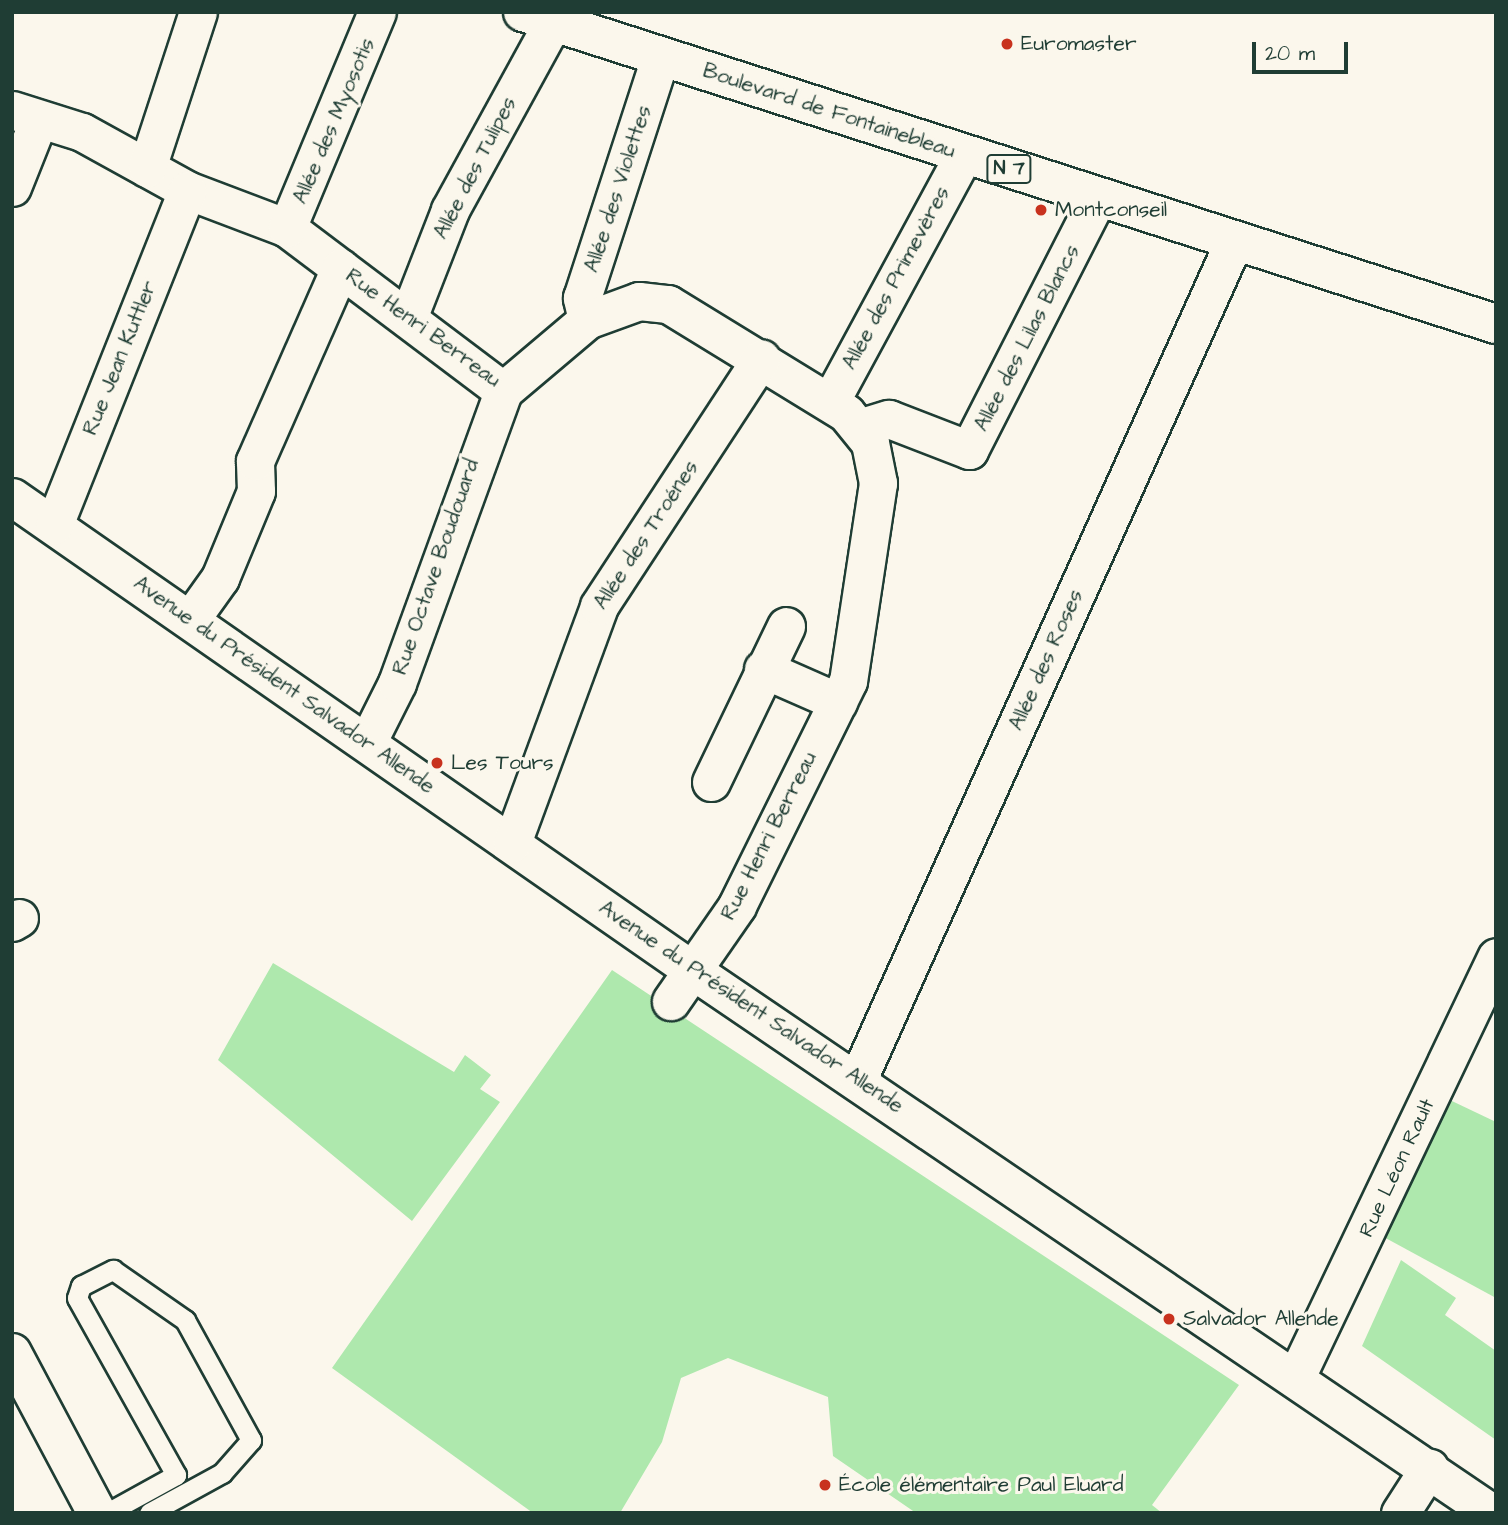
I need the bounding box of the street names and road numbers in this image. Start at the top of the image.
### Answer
street label: Allée des Myosotis [288,34,380,208]
street label: Boulevard de Fontainebleau [700,58,958,164]
street label: Allée des Tulipes [428,93,522,243]
street label: Allée des Violettes [579,102,657,276]
road number: N 7 [986,154,1032,184]
street label: Allée des Primevères [837,182,955,374]
street label: Allée des Lilas Blancs [969,240,1085,436]
street label: Rue Henri Berreau [341,263,505,393]
street label: Rue Jean Kuttler [78,277,162,439]
street label: Rue Octave Boudouard [387,456,485,678]
street label: Allée des Troénes [588,456,704,614]
street label: Avenue du Président Salvador Allende [129,571,439,799]
street label: Allée des Roses [1004,586,1088,734]
street label: Rue Henri Berreau [716,748,822,924]
street label: Avenue du Président Salvador Allende [594,895,908,1119]
street label: Rue Léon Rault [1354,1095,1440,1241]

